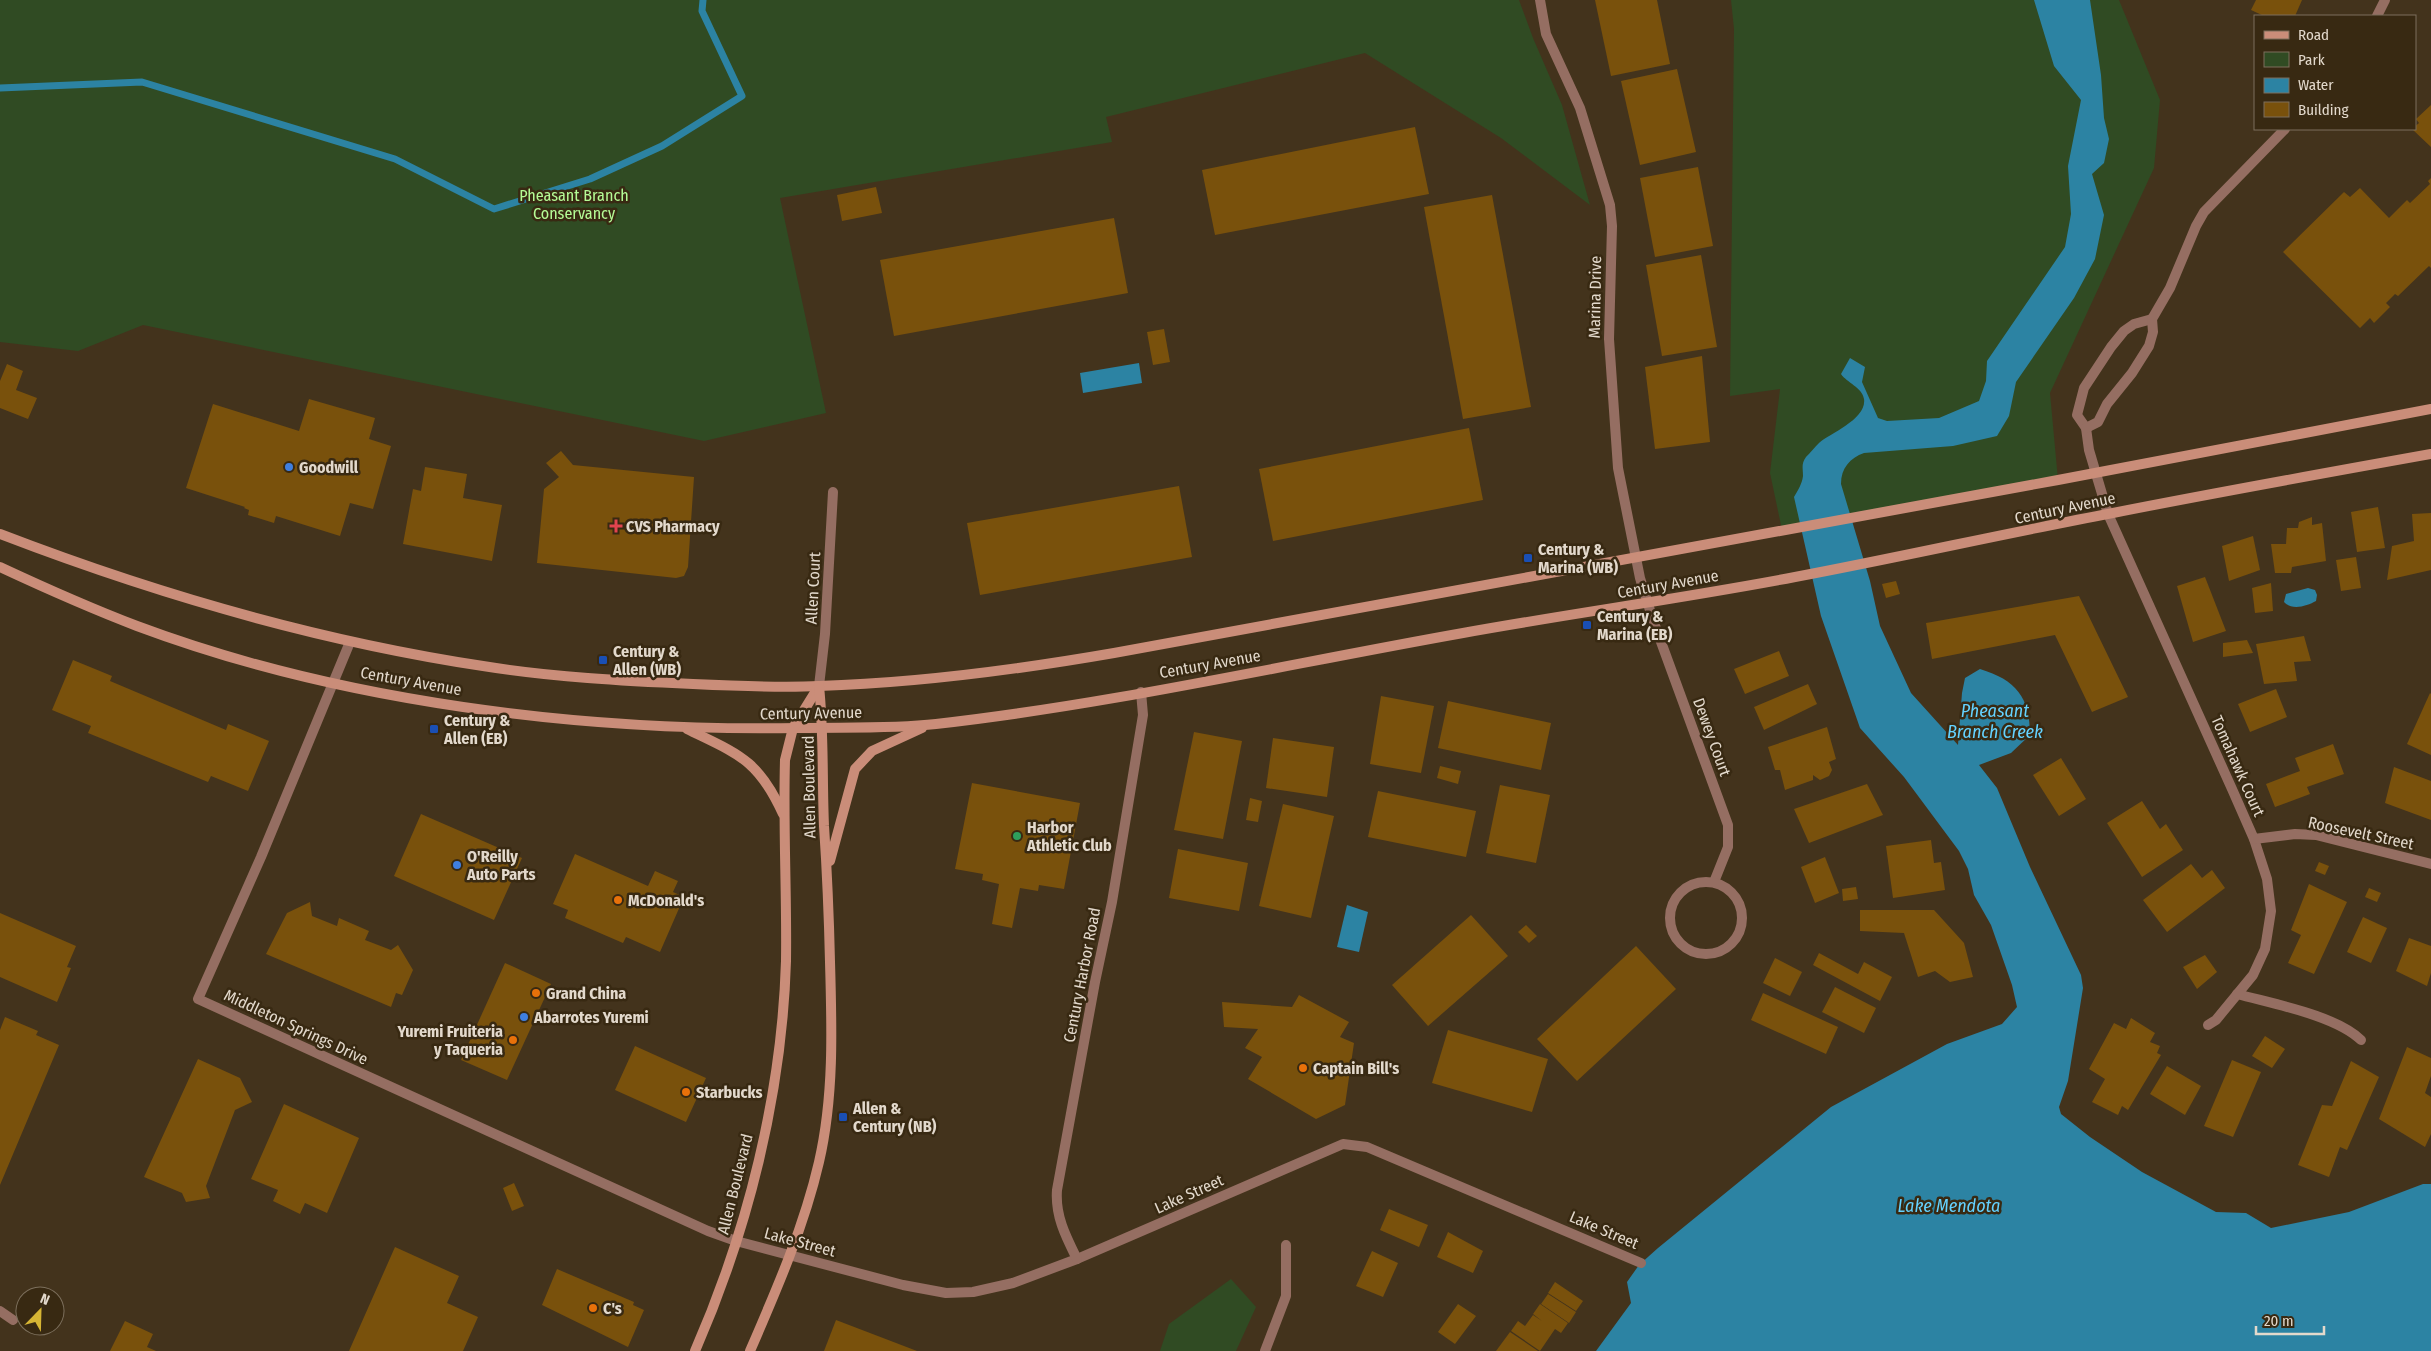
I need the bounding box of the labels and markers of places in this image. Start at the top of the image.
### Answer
place label: Goodwill [299,458,359,477]
marker: Goodwill [283,461,295,473]
place label: CVS Pharmacy [626,517,720,536]
marker: CVS Pharmacy [610,520,622,532]
place label: Century & Marina (WB) [1538,540,1618,577]
marker: Century & Marina (WB) [1522,552,1534,564]
place label: Century & Marina (EB) [1597,607,1672,644]
marker: Century & Marina (EB) [1581,619,1593,631]
place label: Century & Allen (WB) [612,642,681,679]
marker: Century & Allen (WB) [597,654,609,666]
place label: Century & Allen (EB) [443,711,510,748]
marker: Century & Allen (EB) [428,723,440,735]
place label: Harbor Athletic Club [1026,818,1112,855]
marker: Harbor Athletic Club [1011,830,1023,842]
place label: O'Reilly Auto Parts [466,847,536,884]
marker: O'Reilly Auto Parts [451,859,463,871]
place label: McDonald's [628,891,704,910]
marker: McDonald's [612,894,624,906]
place label: Grand China [546,984,626,1003]
marker: Grand China [530,987,542,999]
place label: Abarrotes Yuremi [533,1008,649,1027]
marker: Abarrotes Yuremi [518,1011,530,1023]
place label: Yuremi Fruiteria y Taqueria [397,1022,503,1059]
marker: Yuremi Fruiteria y Taqueria [507,1034,519,1046]
place label: Captain Bill's [1313,1059,1399,1078]
marker: Captain Bill's [1297,1062,1309,1074]
place label: Starbucks [696,1083,763,1102]
marker: Starbucks [680,1086,692,1098]
place label: Allen & Century (NB) [852,1099,937,1136]
marker: Allen & Century (NB) [837,1111,849,1123]
place label: C's [603,1299,622,1318]
marker: C's [587,1302,599,1314]

